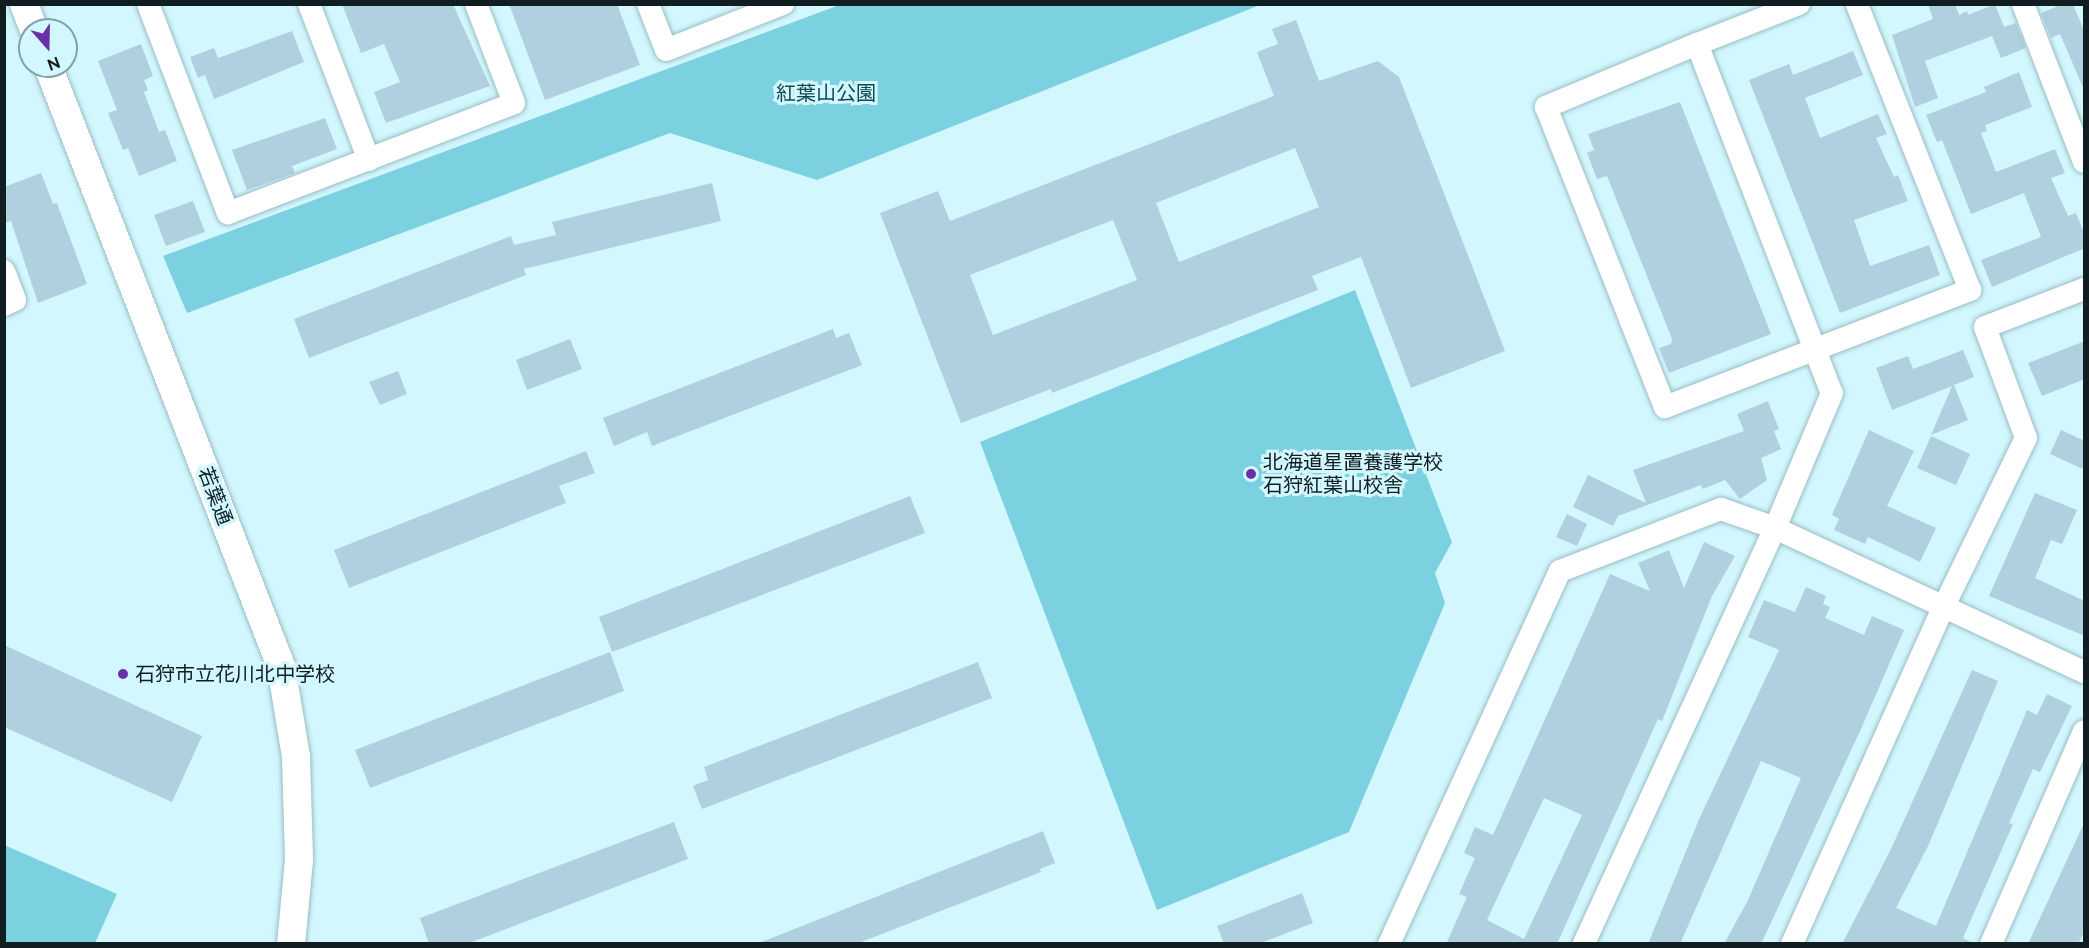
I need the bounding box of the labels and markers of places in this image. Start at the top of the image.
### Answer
place label: 北海道星置養護学校 石狩紅葉山校舎 [1263,450,1443,497]
marker: 北海道星置養護学校 石狩紅葉山校舎 [1244,467,1258,481]
place label: 石狩市立花川北中学校 [135,662,335,686]
marker: 石狩市立花川北中学校 [116,667,130,681]

